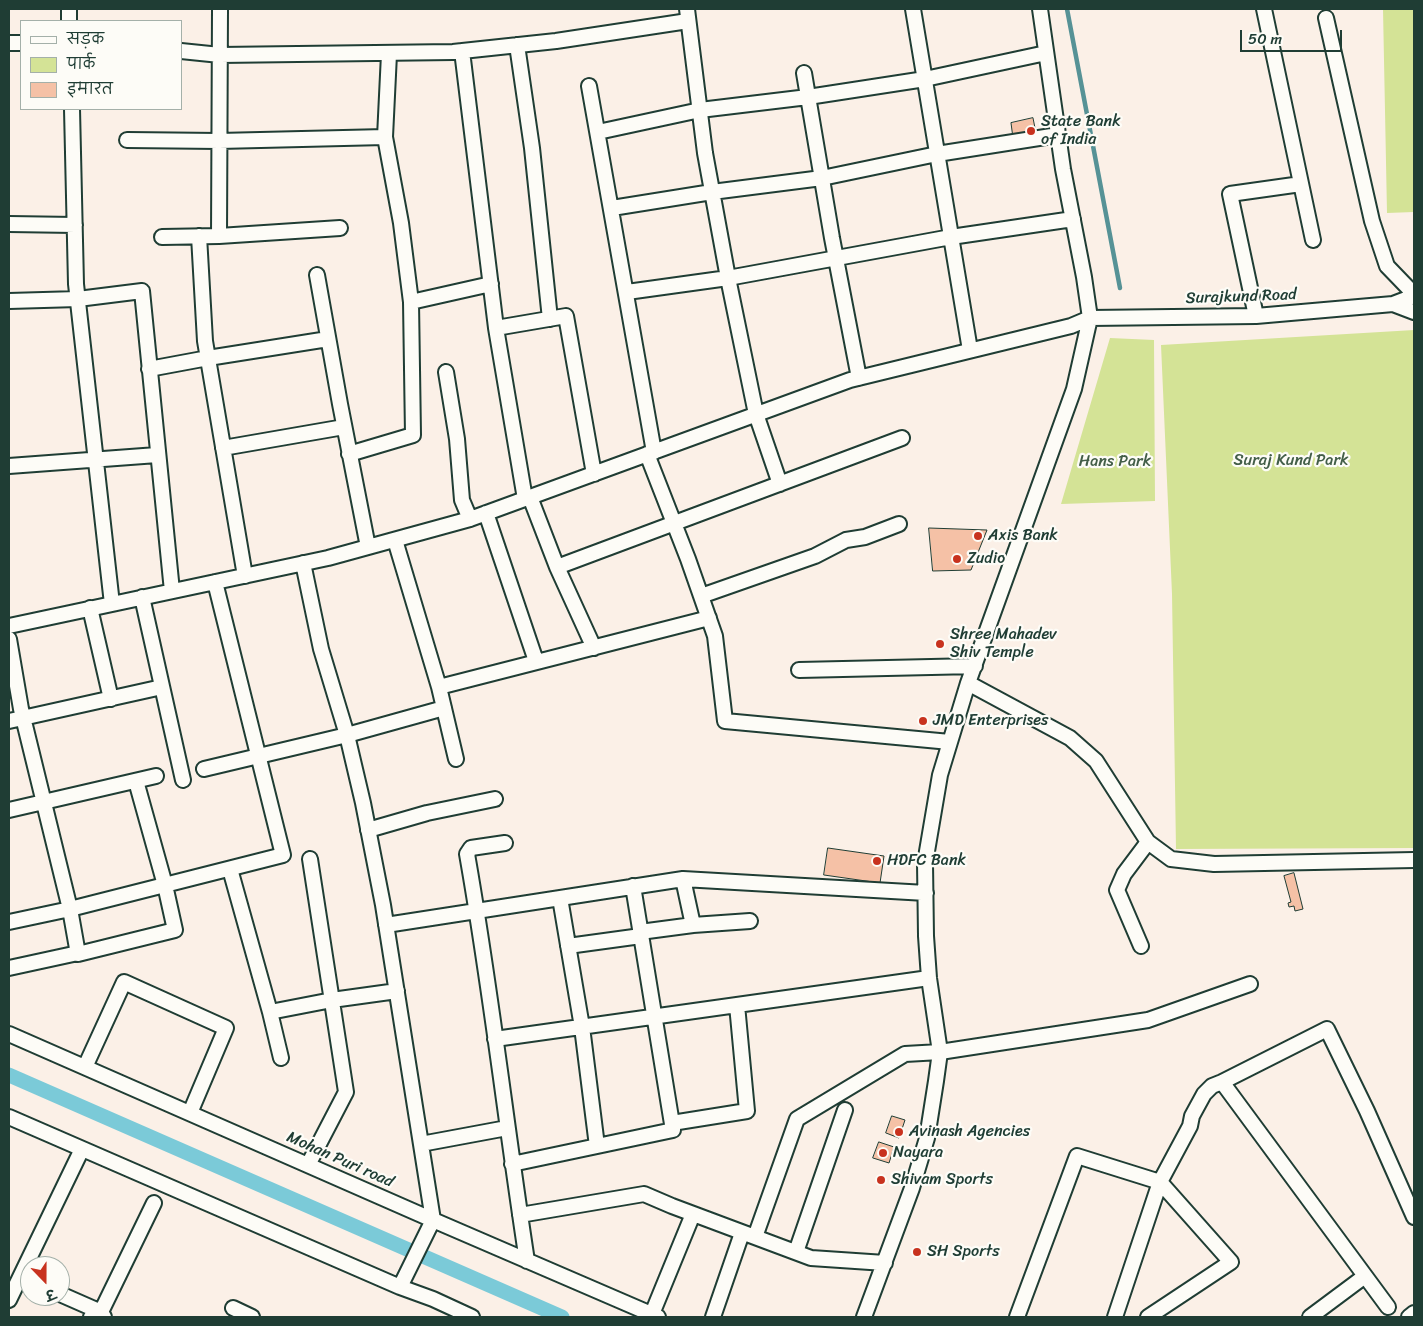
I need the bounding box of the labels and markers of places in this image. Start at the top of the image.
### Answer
place label: State Bank of India [1041,112,1121,150]
marker: State Bank of India [1025,125,1037,137]
place label: Axis Bank [988,526,1058,546]
marker: Axis Bank [972,530,984,542]
place label: Zudio [967,549,1005,569]
marker: Zudio [951,553,963,565]
place label: Shree Mahadev Shiv Temple [950,625,1057,663]
marker: Shree Mahadev Shiv Temple [934,638,946,650]
place label: JMD Enterprises [933,711,1048,731]
marker: JMD Enterprises [917,715,929,727]
place label: HDFC Bank [887,851,966,871]
marker: HDFC Bank [871,855,883,867]
place label: Avinash Agencies [909,1122,1030,1142]
marker: Avinash Agencies [893,1126,905,1138]
place label: Nayara [893,1143,943,1163]
marker: Nayara [877,1147,889,1159]
place label: Shivam Sports [891,1170,993,1190]
marker: Shivam Sports [875,1174,887,1186]
place label: SH Sports [927,1242,1000,1262]
marker: SH Sports [911,1246,923,1258]

